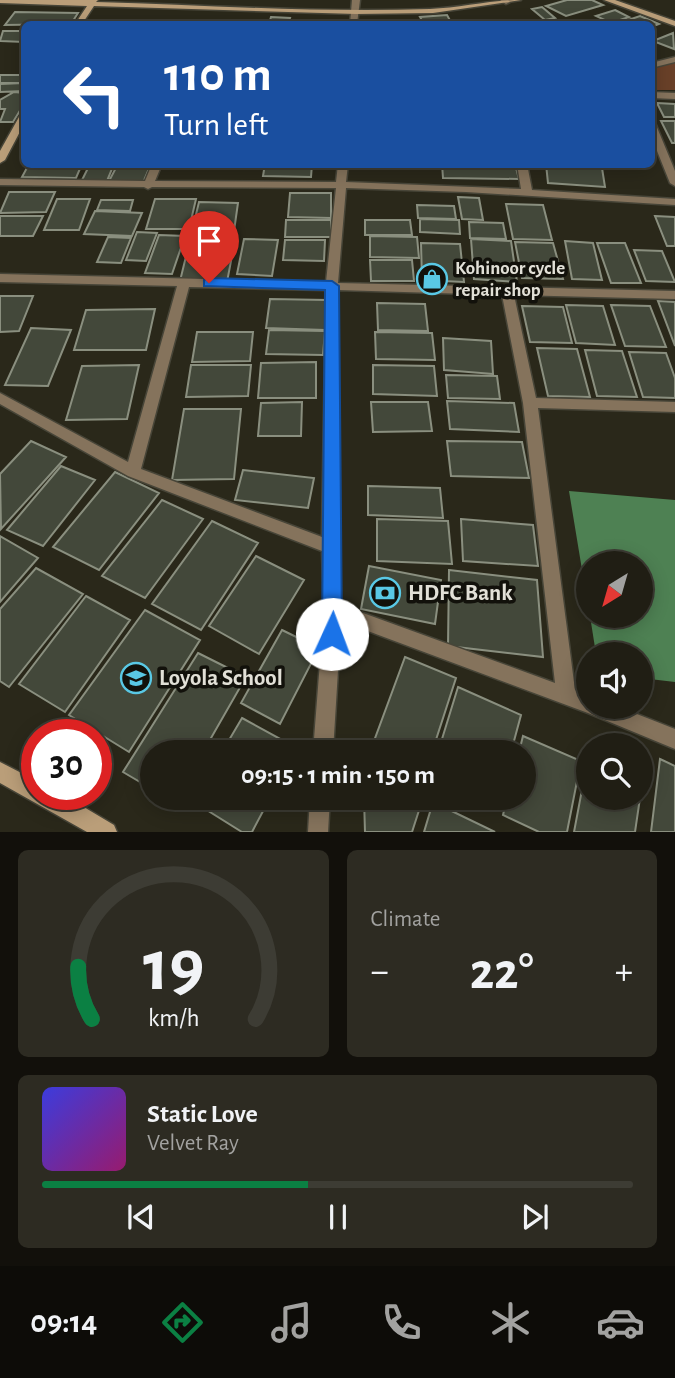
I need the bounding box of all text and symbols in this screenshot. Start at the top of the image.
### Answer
icon: left [49,49,140,140]
text: 110 m [164,51,272,100]
text: Turn left [164,109,268,141]
pin [179,211,239,283]
icon: arrive [190,222,228,260]
place label: Kohinoor cycle repair shop [455,259,565,300]
shop icon: Kohinoor cycle repair shop [415,262,449,296]
north arrow [576,551,653,628]
map controls [576,551,653,810]
bank icon: HDFC Bank [368,576,402,610]
place label: HDFC Bank [408,582,513,605]
position arrow [295,597,369,671]
button: sound [576,642,653,719]
school or university icon: Loyola School [119,661,153,695]
place label: Loyola School [159,667,283,690]
speed limit sign: 30 [21,719,112,810]
button: search [576,733,653,810]
text: 09:15 · 1 min · 150 m [241,762,435,788]
text: Climate [371,908,440,931]
text: 19 [143,932,204,1005]
text: 22° [470,946,534,998]
text: − [371,953,389,991]
text: + [615,953,633,991]
text: km/h [147,1006,199,1031]
text: Static Love [147,1101,258,1127]
text: Velvet Ray [147,1132,239,1155]
icon: previous [122,1198,160,1236]
icon: pause [319,1198,357,1236]
icon: next [516,1198,554,1236]
icon: directions [158,1298,207,1347]
icon: music [267,1298,316,1347]
icon: phone [377,1298,426,1347]
icon: climate [486,1298,535,1347]
icon: car [596,1298,645,1347]
text: 09:14 [30,1306,97,1338]

